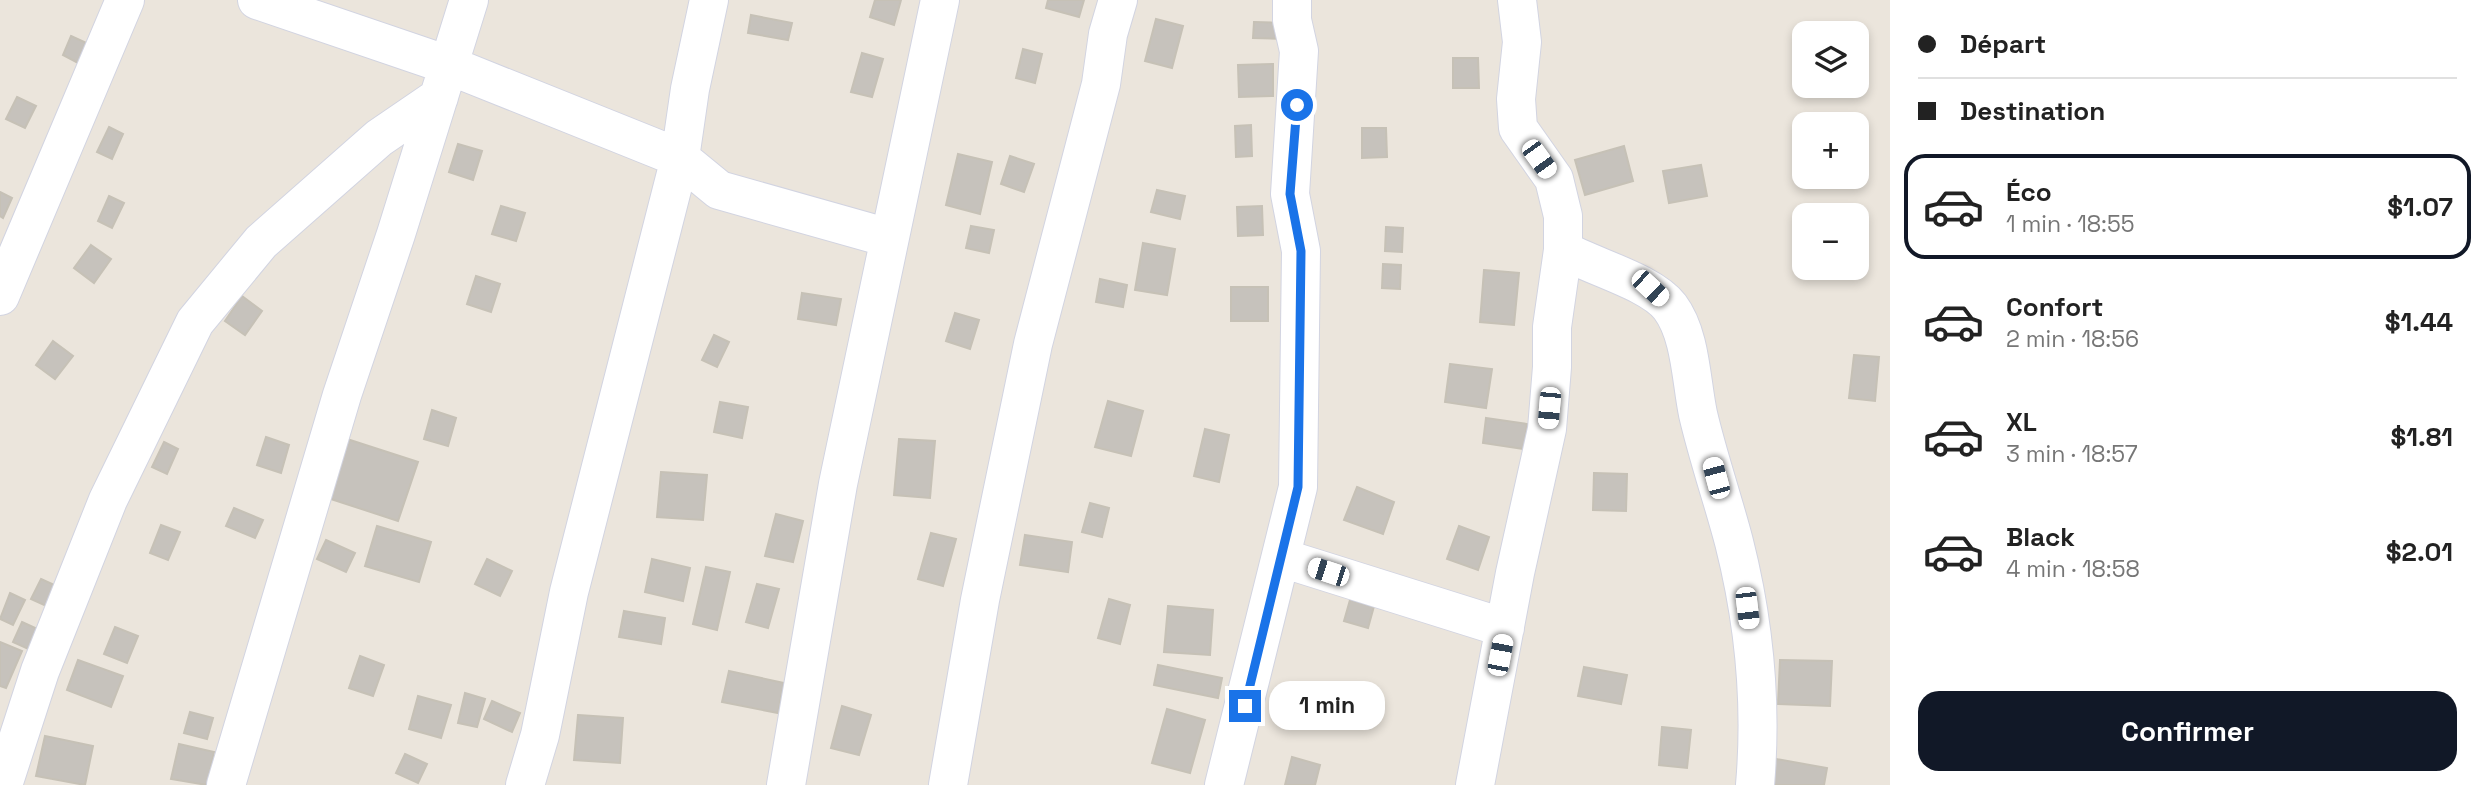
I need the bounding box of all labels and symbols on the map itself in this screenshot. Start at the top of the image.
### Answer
route start [1281,89,1313,121]
car [1519,136,1560,182]
car [1628,266,1673,310]
car [1537,386,1562,430]
car [1701,455,1732,501]
car [1305,556,1352,588]
car [1735,586,1760,630]
car [1486,632,1515,678]
callout: 1 min [1270,682,1385,730]
route end [1229,690,1261,722]

